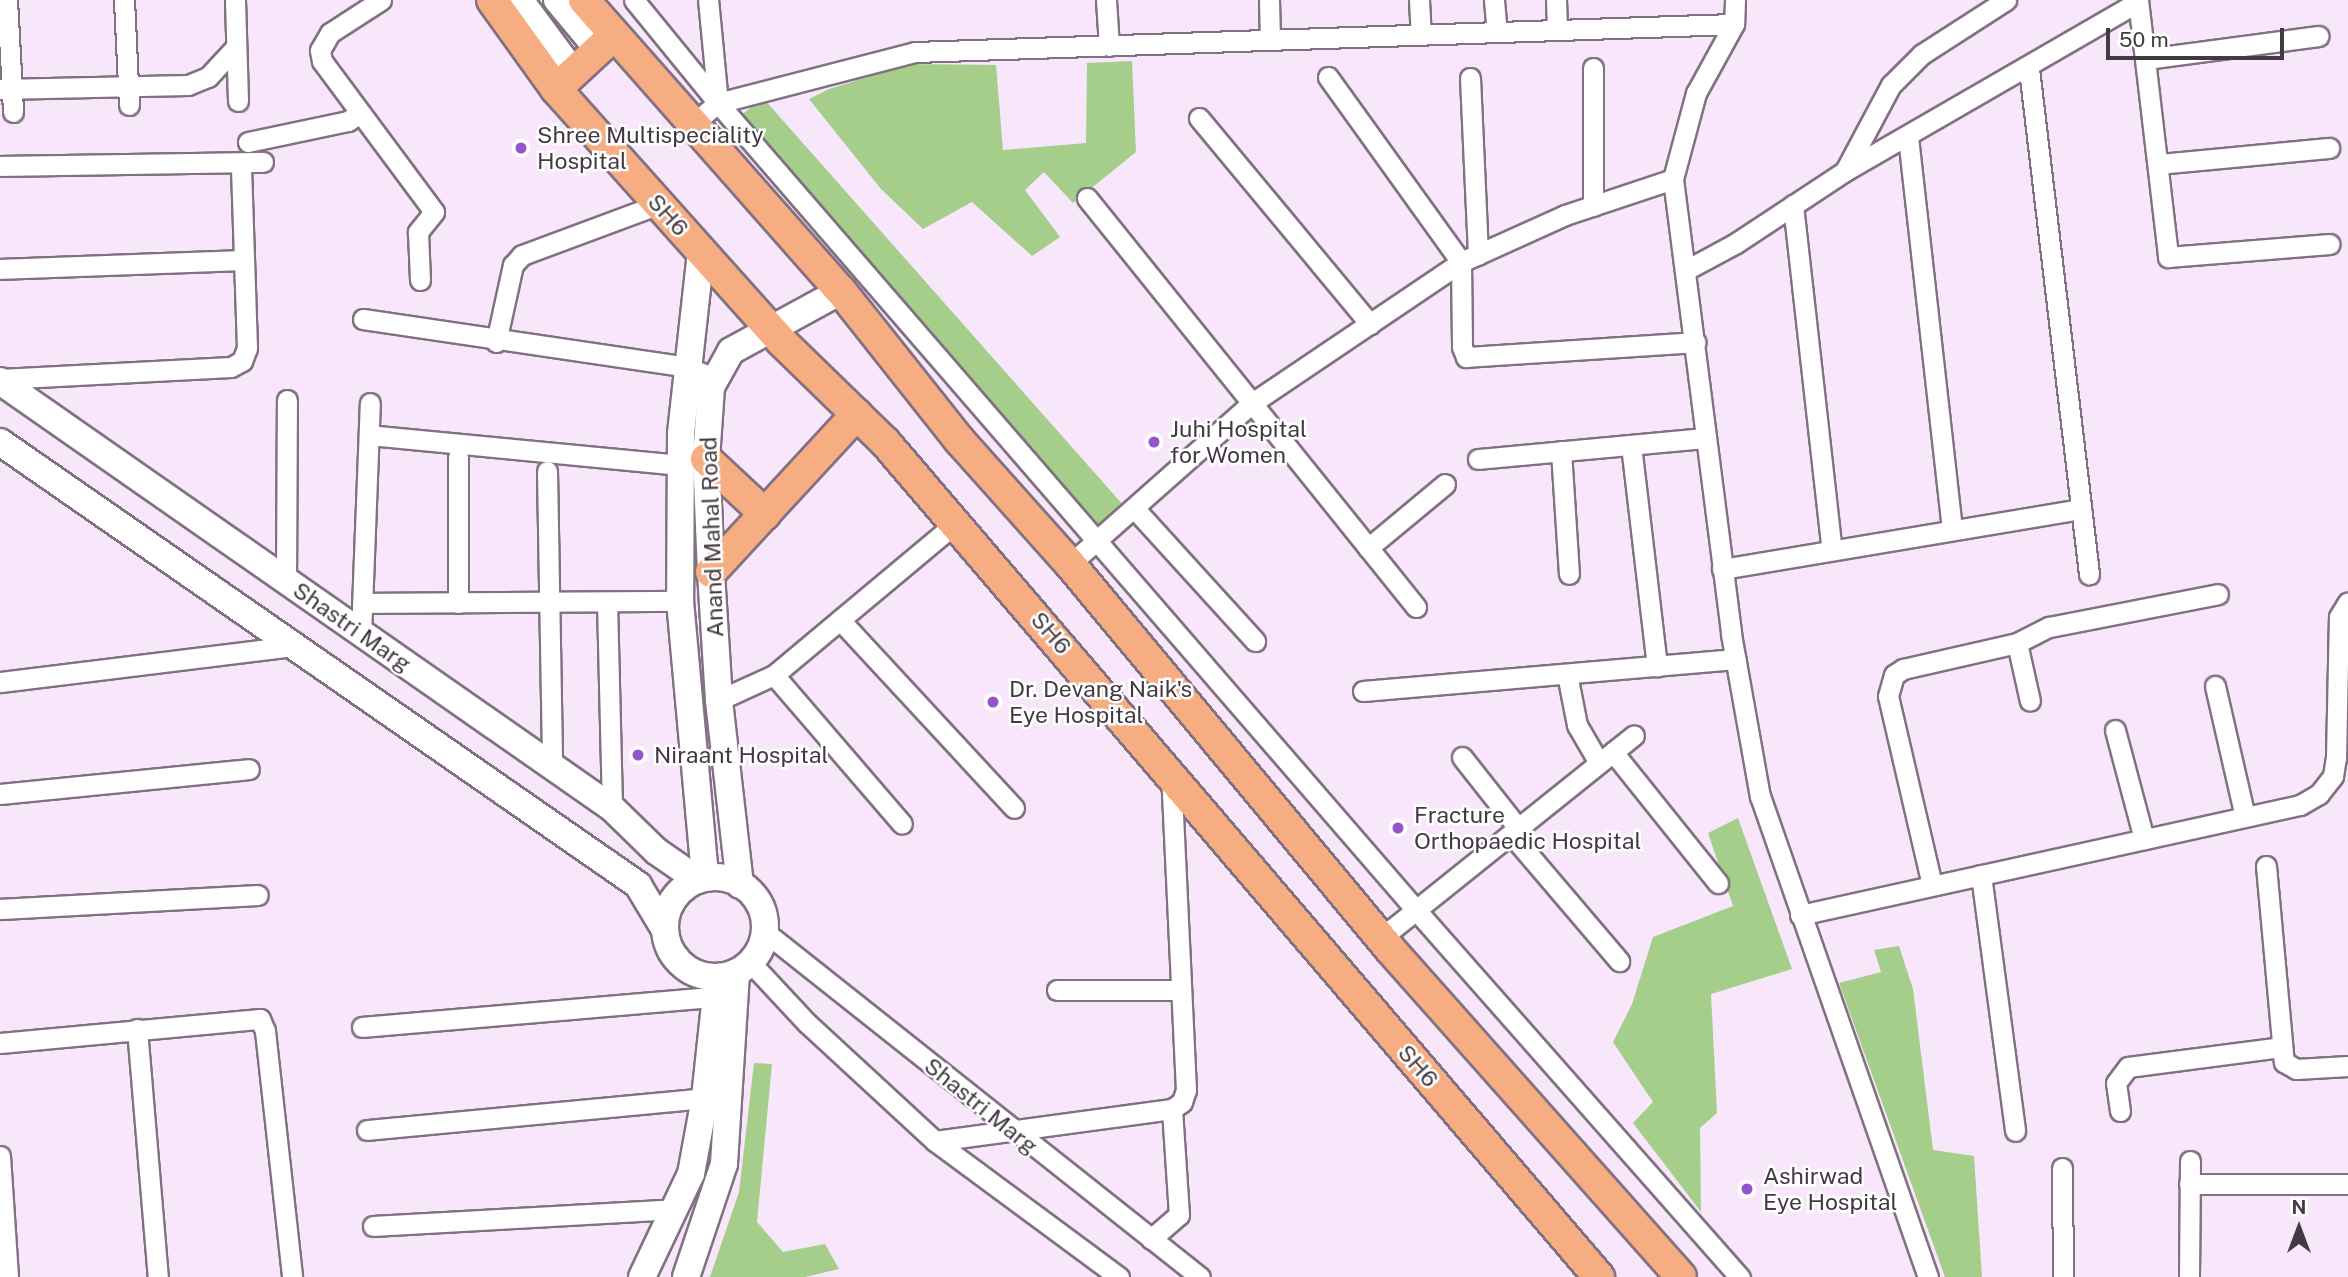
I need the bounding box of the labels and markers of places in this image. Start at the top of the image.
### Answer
place label: Shree Multispeciality Hospital [537,121,764,175]
marker: Shree Multispeciality Hospital [511,138,531,158]
place label: Juhi Hospital for Women [1170,415,1307,469]
marker: Juhi Hospital for Women [1144,432,1164,452]
place label: Dr. Devang Naik's Eye Hospital [1009,675,1192,729]
marker: Dr. Devang Naik's Eye Hospital [983,692,1003,712]
place label: Niraant Hospital [654,741,828,769]
marker: Niraant Hospital [628,745,648,765]
place label: Fracture Orthopaedic Hospital [1414,801,1642,855]
marker: Fracture Orthopaedic Hospital [1388,818,1408,838]
place label: Ashirwad Eye Hospital [1763,1162,1898,1216]
marker: Ashirwad Eye Hospital [1737,1179,1757,1199]

